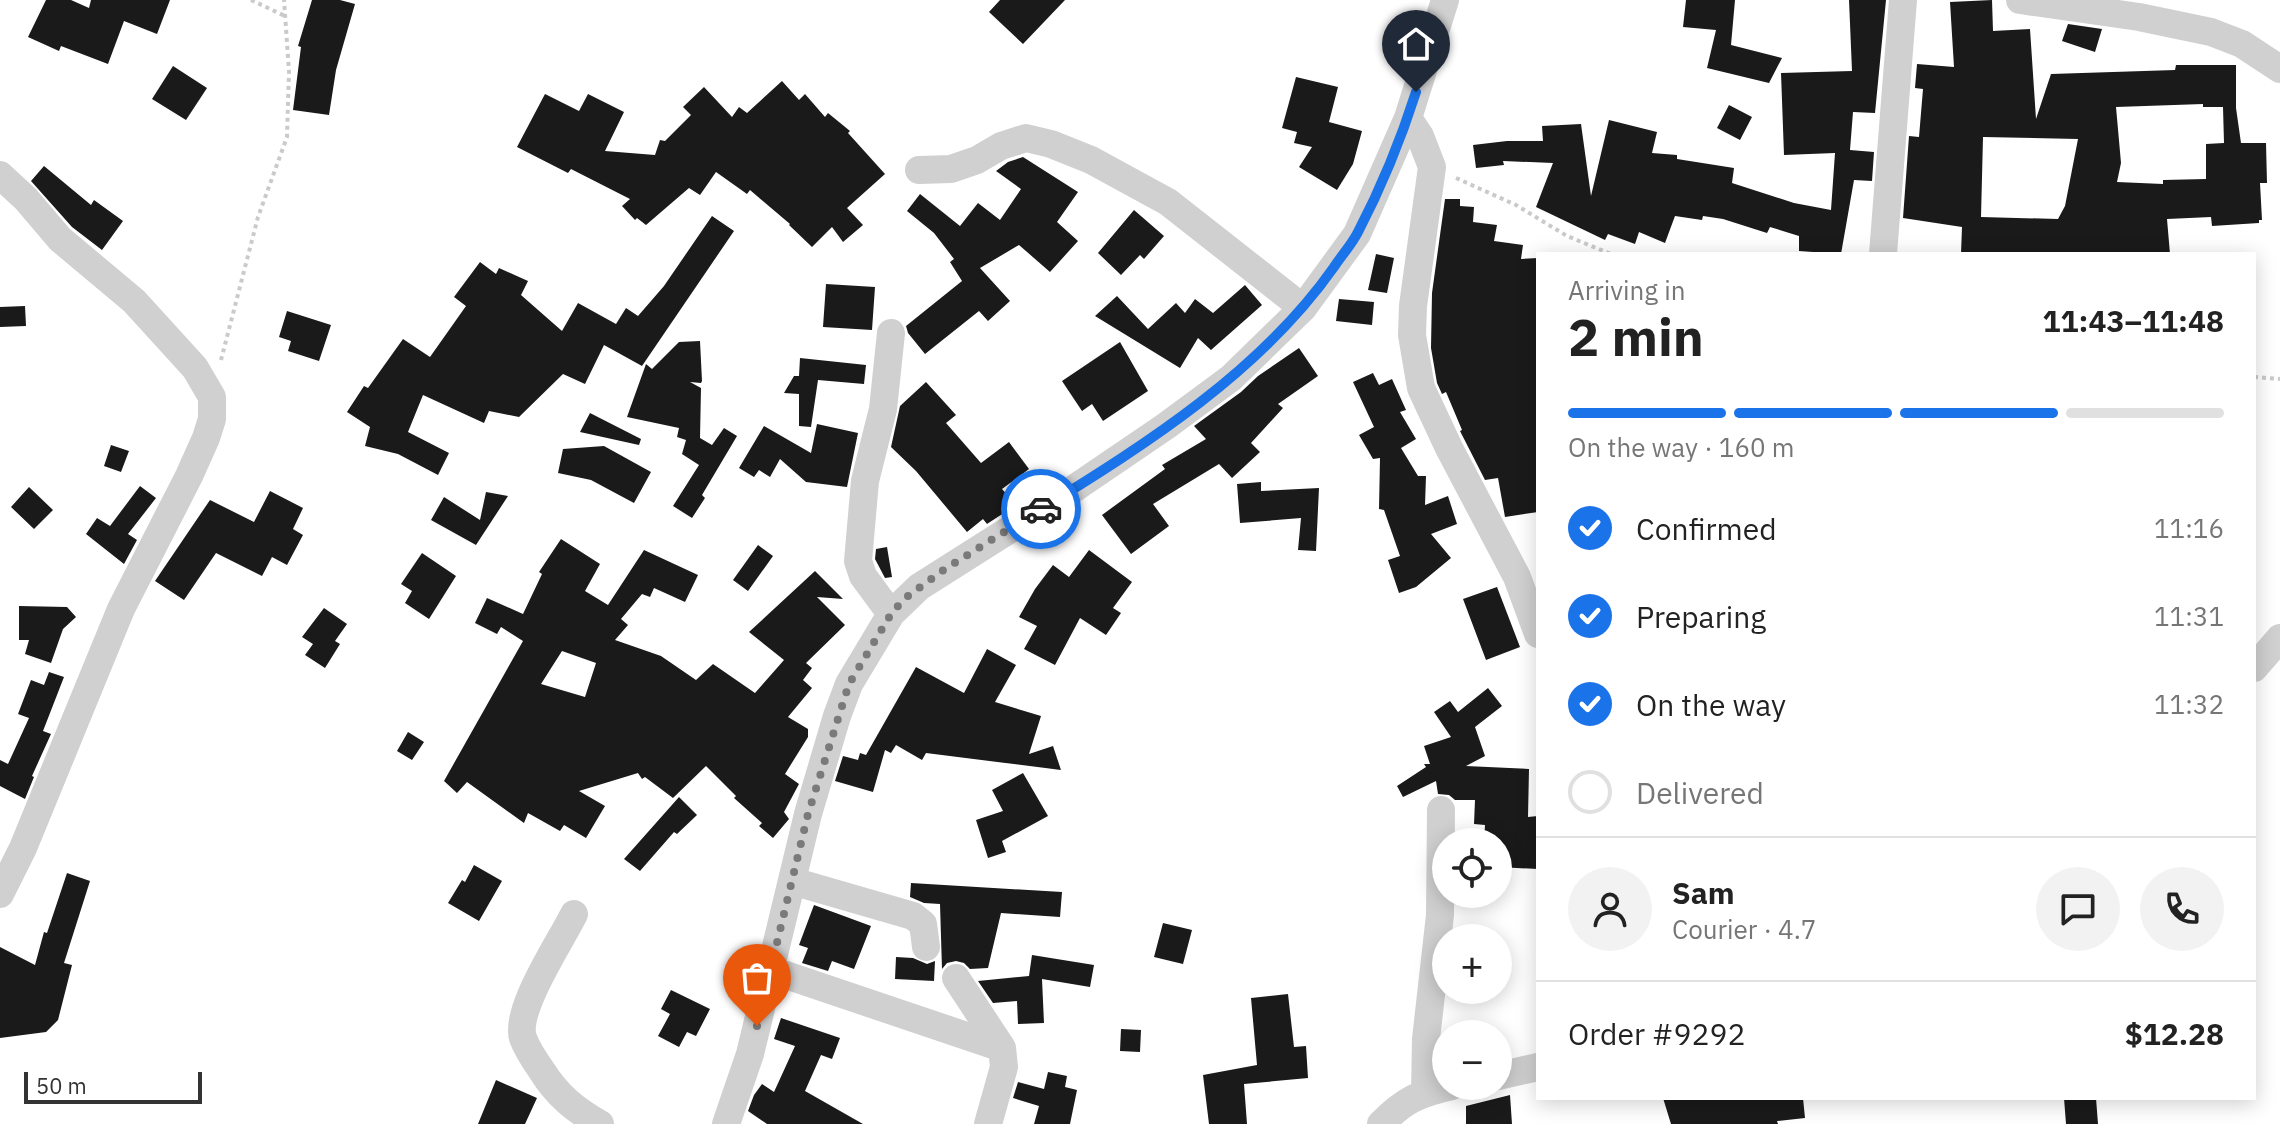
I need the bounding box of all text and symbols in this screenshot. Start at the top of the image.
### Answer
pin [1382,10,1450,92]
icon: home [1394,22,1438,66]
text: Arriving in [1568,273,1685,307]
text: 11:43–11:48 [2043,301,2224,340]
text: 2 min [1568,303,1704,370]
text: On the way · 160 m [1568,430,1794,464]
courier [1001,469,1081,549]
icon: car [1019,487,1063,531]
icon: check [1568,506,1612,550]
text: Confirmed [1636,509,1777,548]
text: 11:16 [2154,511,2224,545]
icon: check [1568,594,1612,638]
text: Preparing [1636,597,1766,636]
text: 11:31 [2154,599,2224,633]
icon: check [1568,682,1612,726]
text: On the way [1636,685,1786,724]
text: 11:32 [2154,687,2224,721]
text: Delivered [1636,773,1764,812]
map controls [1432,828,1512,1100]
button: locate [1432,828,1512,908]
button: person [1568,867,1652,951]
button: chat [2036,867,2120,951]
button: phone [2140,867,2224,951]
text: Sam [1672,873,1735,912]
text: Courier · 4.7 [1672,912,1816,946]
button: + [1432,924,1512,1004]
pin [723,944,791,1026]
icon: bag [735,956,779,1000]
text: Order #9292 [1568,1014,1745,1053]
text: $12.28 [2125,1014,2224,1053]
button: − [1432,1020,1512,1100]
scale bar [24,1068,202,1104]
text: 50 m [36,1071,87,1100]

